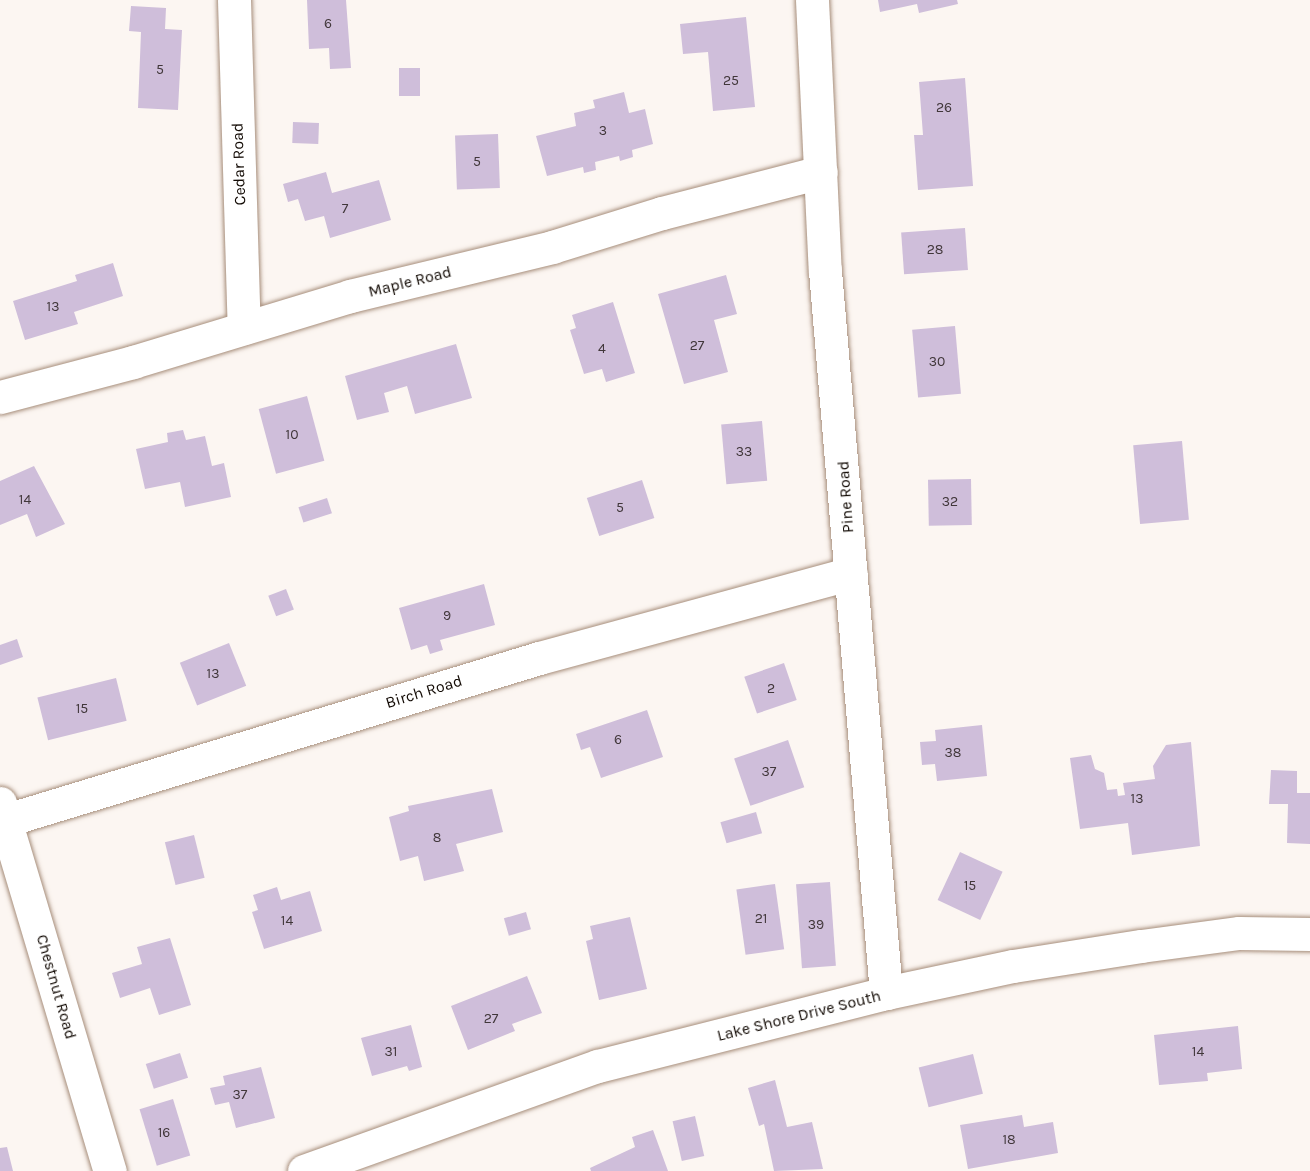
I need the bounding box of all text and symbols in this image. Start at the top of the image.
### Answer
house number: 6 [324,16,332,32]
house number: 5 [156,62,164,78]
house number: 25 [723,73,739,89]
house number: 26 [936,100,952,116]
street label: Cedar Road [228,122,250,206]
house number: 3 [599,123,607,139]
house number: 5 [473,154,481,170]
house number: 7 [342,201,348,217]
house number: 28 [927,242,943,258]
street label: Maple Road [366,262,454,302]
house number: 13 [47,299,59,315]
house number: 27 [690,338,704,354]
house number: 4 [598,341,606,357]
house number: 30 [929,354,945,370]
house number: 10 [286,427,298,443]
house number: 33 [736,444,752,460]
street label: Pine Road [834,460,858,534]
house number: 14 [19,492,31,508]
house number: 32 [942,494,958,510]
house number: 5 [616,500,624,516]
house number: 9 [443,608,451,624]
house number: 13 [207,666,219,682]
street label: Birch Road [383,671,465,713]
house number: 2 [767,681,775,697]
house number: 15 [76,701,88,717]
house number: 6 [614,732,622,748]
house number: 38 [945,745,961,761]
house number: 37 [762,764,776,780]
house number: 13 [1131,791,1143,807]
house number: 8 [433,830,441,846]
house number: 15 [964,878,976,894]
house number: 21 [755,911,767,927]
house number: 14 [281,913,293,929]
house number: 39 [808,917,824,933]
street label: Chestnut Road [32,932,80,1042]
street label: Lake Shore Drive South [715,986,883,1046]
house number: 27 [484,1011,498,1027]
house number: 31 [385,1044,397,1060]
house number: 14 [1192,1044,1204,1060]
house number: 37 [233,1087,247,1103]
house number: 16 [158,1125,170,1141]
house number: 18 [1002,1132,1016,1148]

